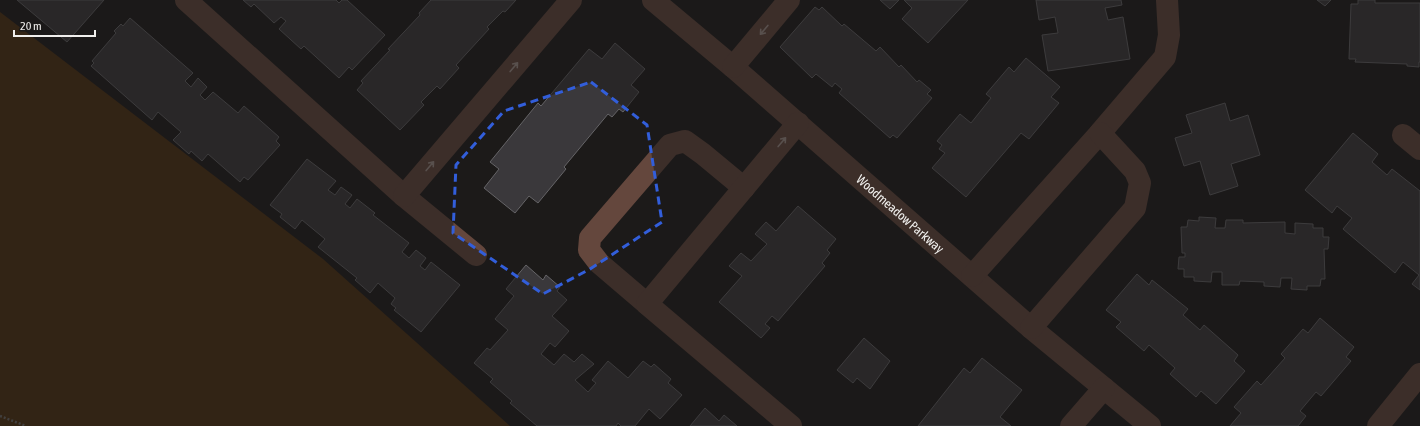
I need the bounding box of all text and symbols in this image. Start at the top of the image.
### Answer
scale bar [14,12,95,38]
text: 20 m [20,19,42,33]
one-way arrow [760,25,769,35]
one-way arrow [510,62,519,72]
one-way arrow [778,137,787,148]
one-way arrow [425,161,434,171]
street label: Woodmeadow Parkway [853,172,947,257]

